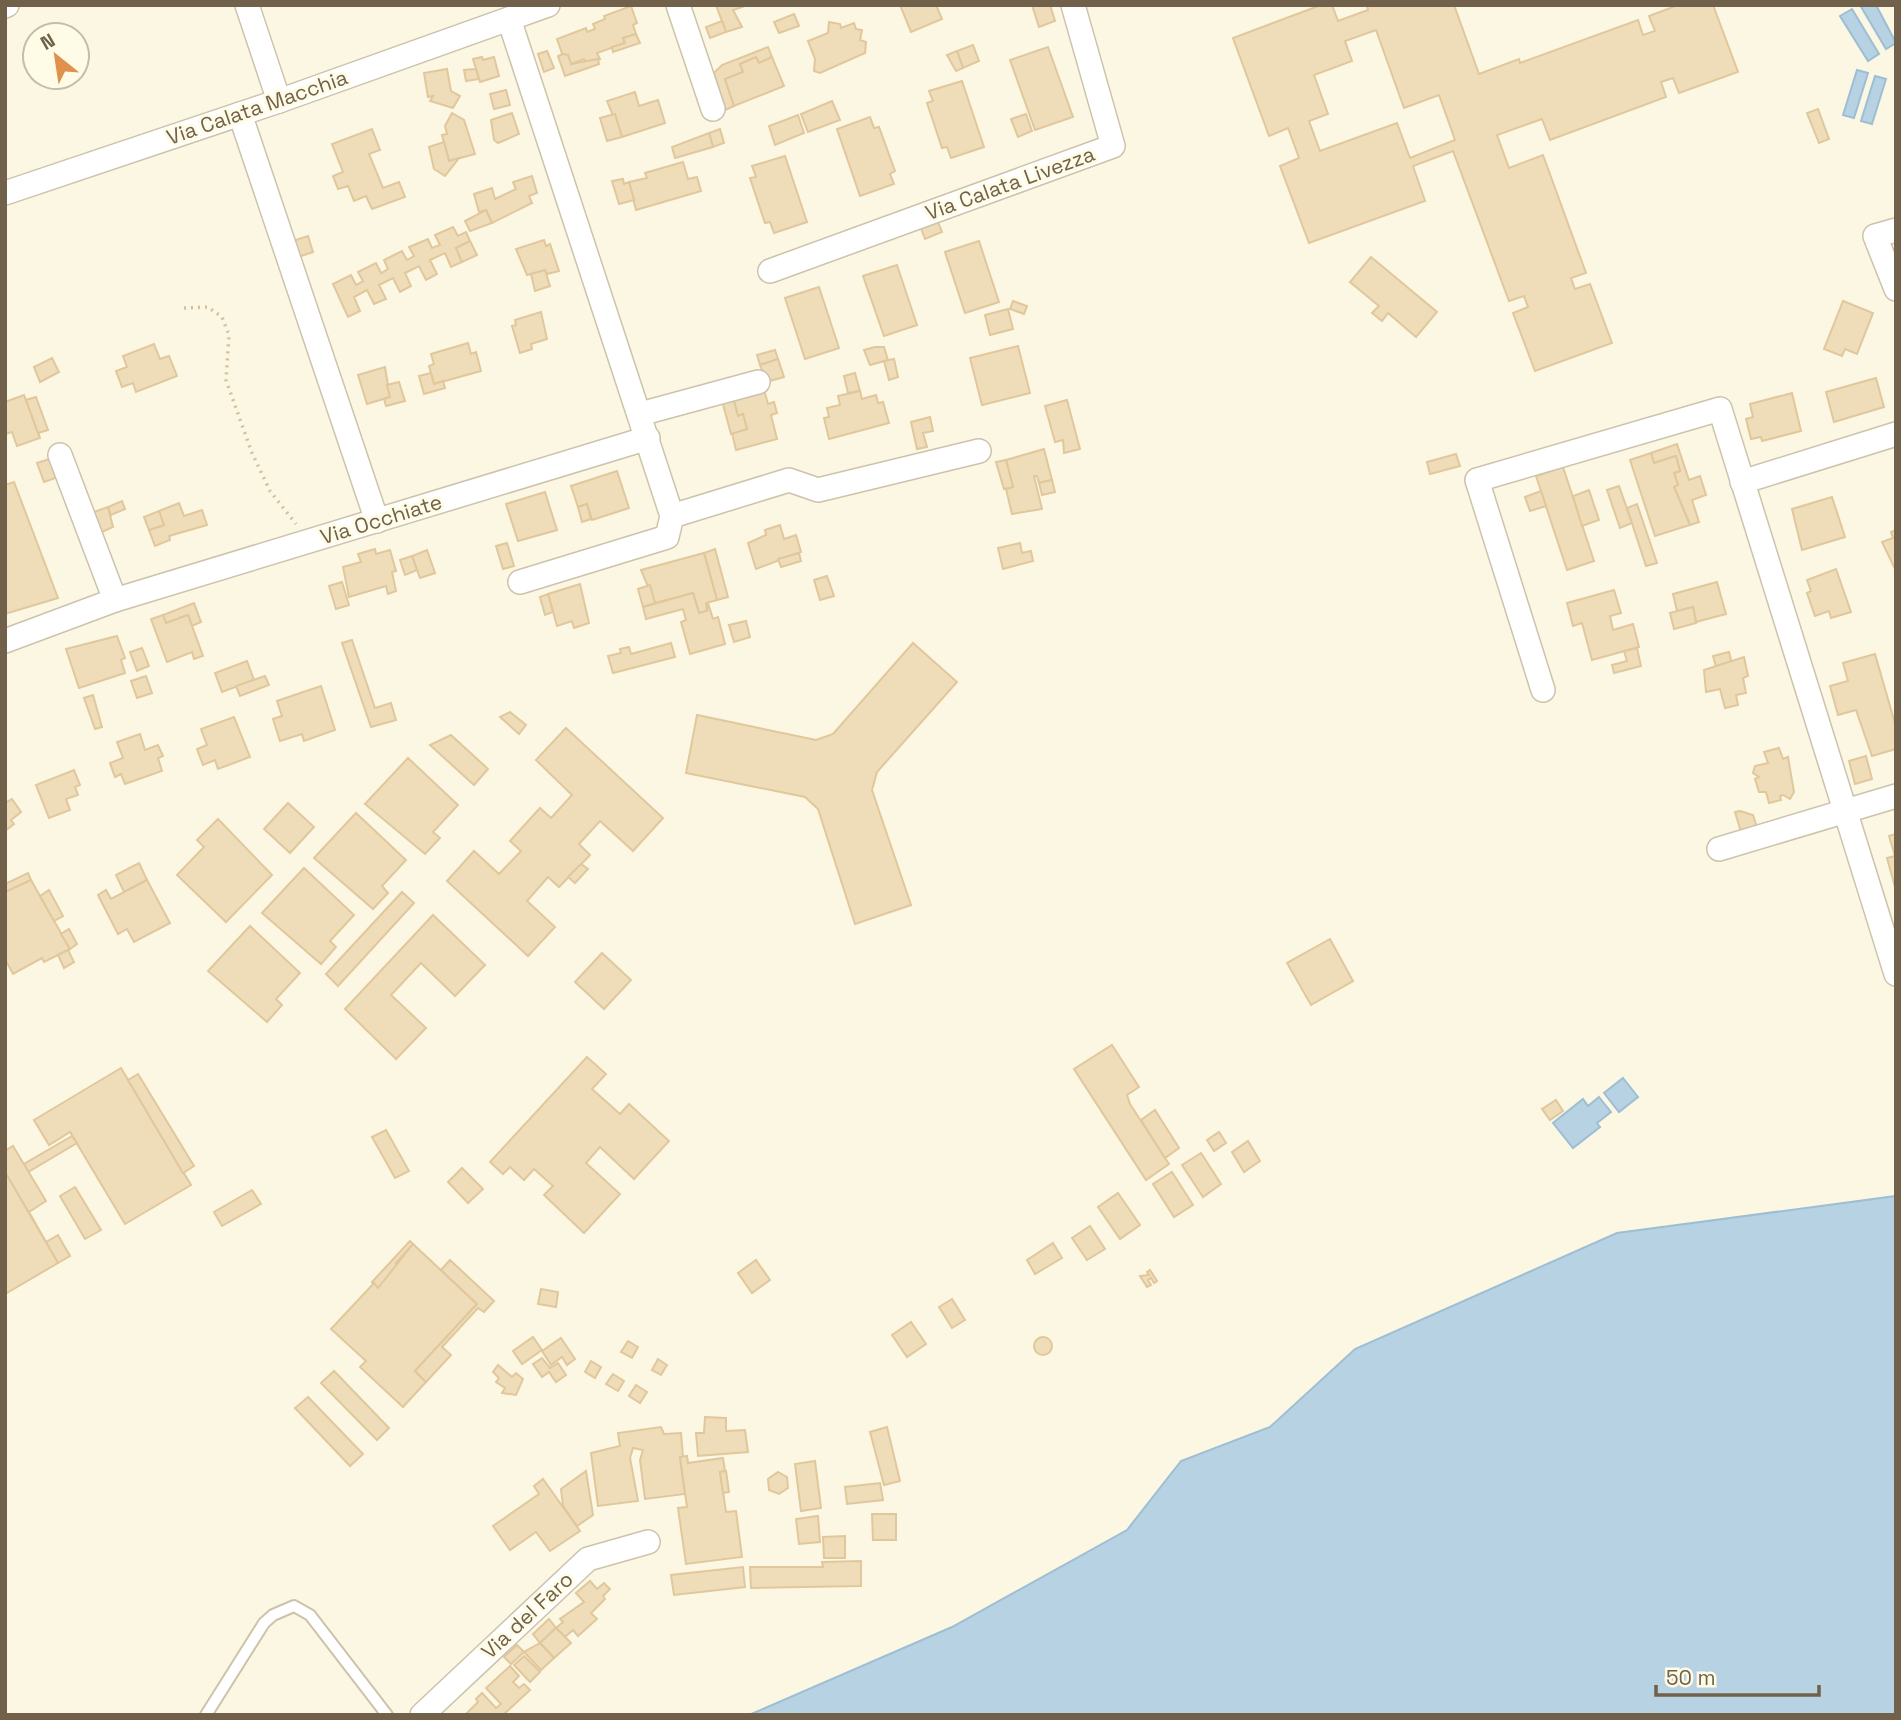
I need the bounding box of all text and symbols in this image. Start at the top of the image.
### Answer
north arrow [21,21,91,91]
text: N [36,28,60,56]
street label: Via Calata Macchia [163,63,351,151]
street label: Via Calata Livezza [922,140,1098,226]
street label: Via Occhiate [317,488,445,550]
street label: Via del Faro [475,1566,579,1664]
scale bar [1656,1654,1819,1698]
text: 50 m [1666,1664,1716,1691]

